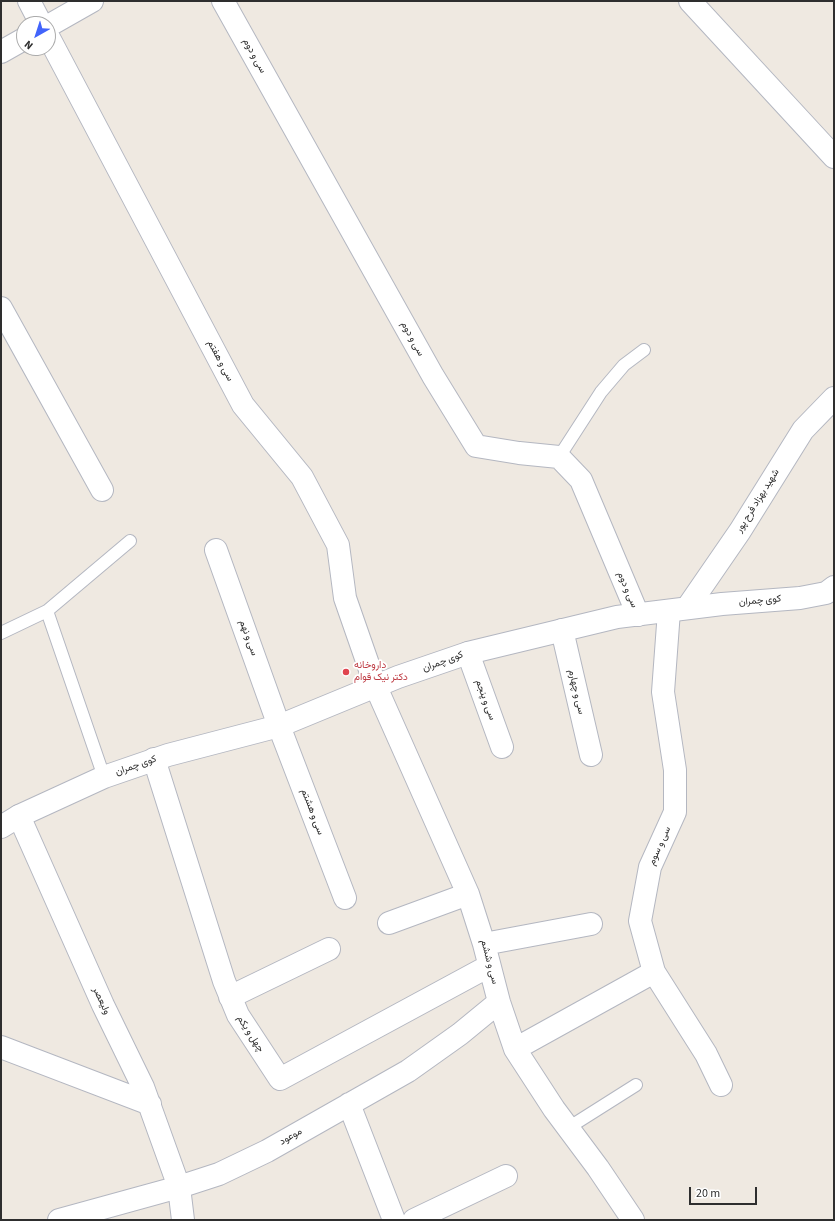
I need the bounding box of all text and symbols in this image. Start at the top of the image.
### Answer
north arrow [16,16,56,56]
street label: سی و دوم [240,36,268,76]
text: N [21,37,36,53]
street label: سی و دوم [398,319,426,359]
street label: سی و هفتم [204,338,236,384]
street label: شهید بهزاد فرح پور [734,467,782,535]
street label: سی و دوم [614,570,640,610]
street label: کوی چمران [738,593,782,609]
street label: سی و نهم [236,619,260,657]
street label: کوی چمران [421,649,465,675]
place label: داروخانه دکتر نیک قوام [354,660,408,684]
marker: داروخانه دکتر نیک قوام [341,667,351,677]
street label: سی و چهارم [565,668,587,716]
street label: سی و پنجم [472,678,498,722]
street label: کوی چمران [114,753,158,779]
street label: سی و هشتم [298,787,326,837]
street label: سی و سوم [646,825,674,867]
street label: سی و ششم [477,938,501,986]
street label: ولیعصر [89,985,113,1017]
street label: چهل و یکم [234,1013,266,1055]
street label: موعود [278,1126,304,1148]
scale bar [691,1179,759,1205]
text: 20 m [696,1185,720,1202]

